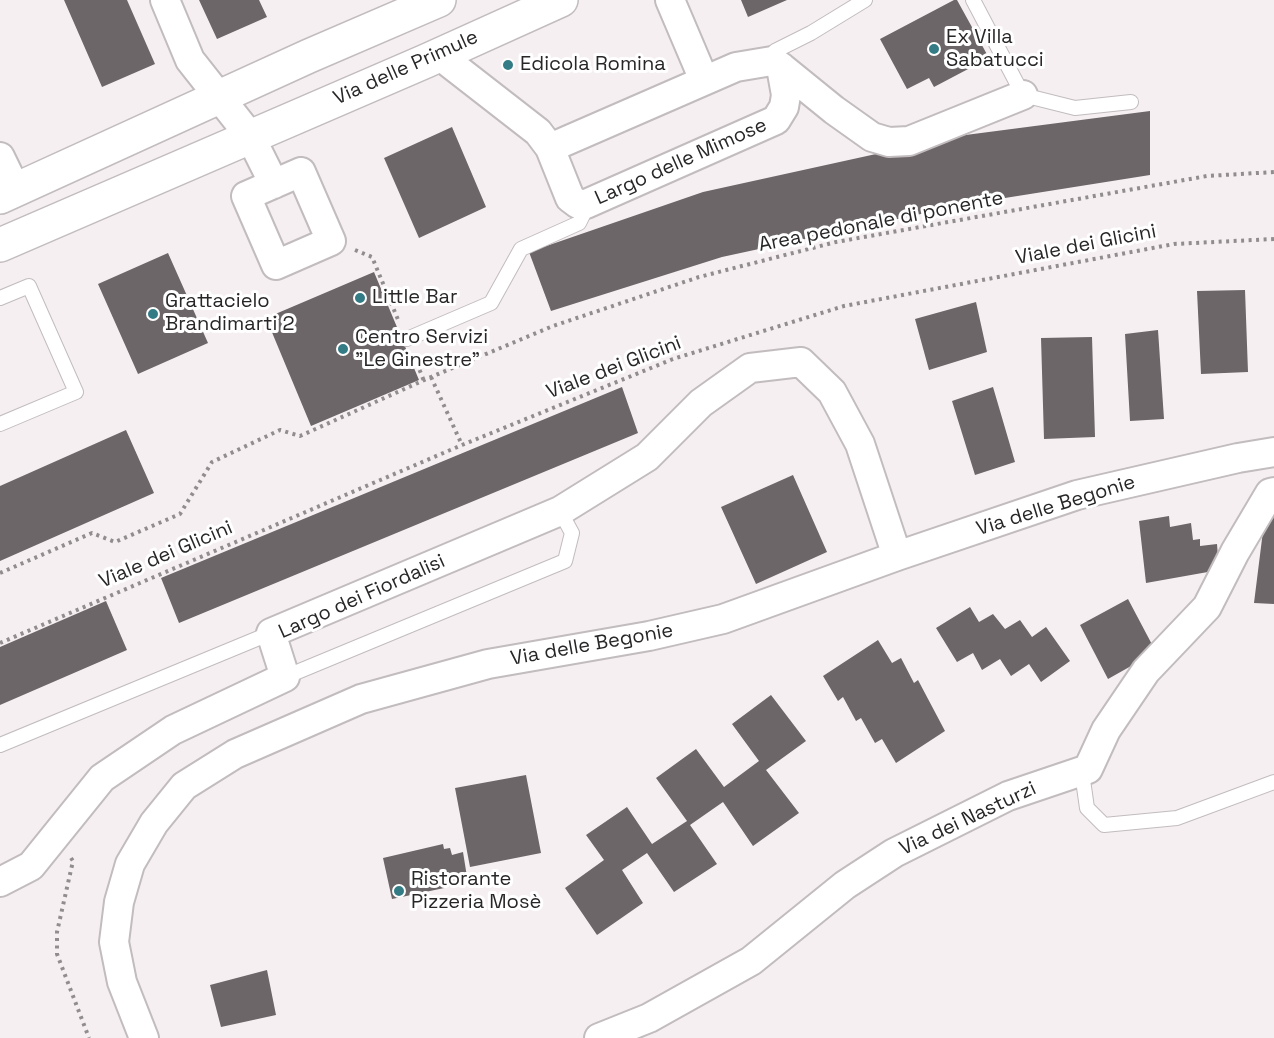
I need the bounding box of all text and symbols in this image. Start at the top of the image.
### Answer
street label: Via delle Primule [330,25,482,111]
place label: Ex Villa Sabatucci [946,26,1044,73]
marker: Ex Villa Sabatucci [927,42,941,56]
place label: Edicola Romina [520,53,666,77]
marker: Edicola Romina [501,58,515,72]
street label: Largo delle Mimose [591,113,771,211]
street label: Area pedonale di ponente [757,186,1005,258]
street label: Viale dei Glicini [1014,220,1158,270]
place label: Little Bar [372,286,458,310]
place label: Grattacielo Brandimarti 2 [165,290,295,337]
marker: Little Bar [353,291,367,305]
marker: Grattacielo Brandimarti 2 [146,307,160,321]
place label: Centro Servizi "Le Ginestre" [355,326,488,373]
street label: Viale dei Glicini [543,331,685,405]
marker: Centro Servizi "Le Ginestre" [336,342,350,356]
street label: Via delle Begonie [974,470,1138,542]
street label: Viale dei Glicini [96,516,236,594]
street label: Largo dei Fiordalisi [275,550,449,644]
street label: Via delle Begonie [509,619,675,671]
street label: Via dei Nasturzi [896,777,1040,861]
place label: Ristorante Pizzeria Mosè [411,868,541,915]
marker: Ristorante Pizzeria Mosè [392,884,406,898]

